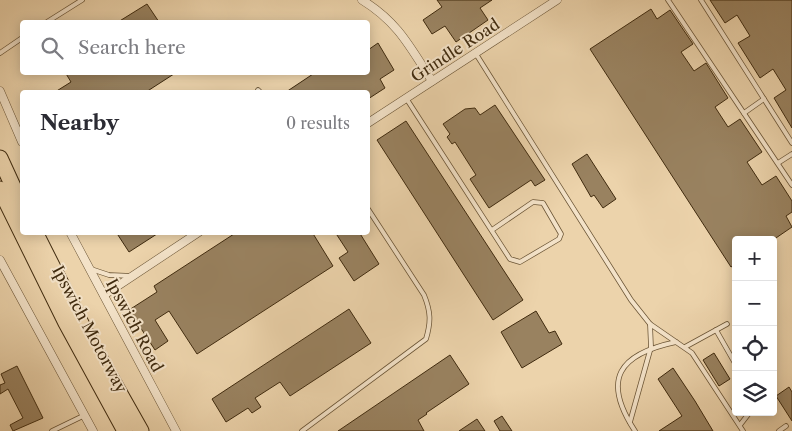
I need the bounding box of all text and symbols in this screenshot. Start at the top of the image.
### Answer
street label: Grindle Road [407,14,503,86]
search box [20,20,370,75]
icon: search [38,34,66,62]
text: Search here [78,36,186,59]
text: Nearby [40,110,119,135]
text: 0 results [286,113,350,133]
map controls [732,236,777,416]
button: + [732,236,777,281]
street label: Ipswich Motorway [48,262,132,397]
street label: Ipswich Road [102,275,168,375]
button: − [732,281,777,326]
button: locate [732,326,777,371]
button: layers [732,371,777,416]

